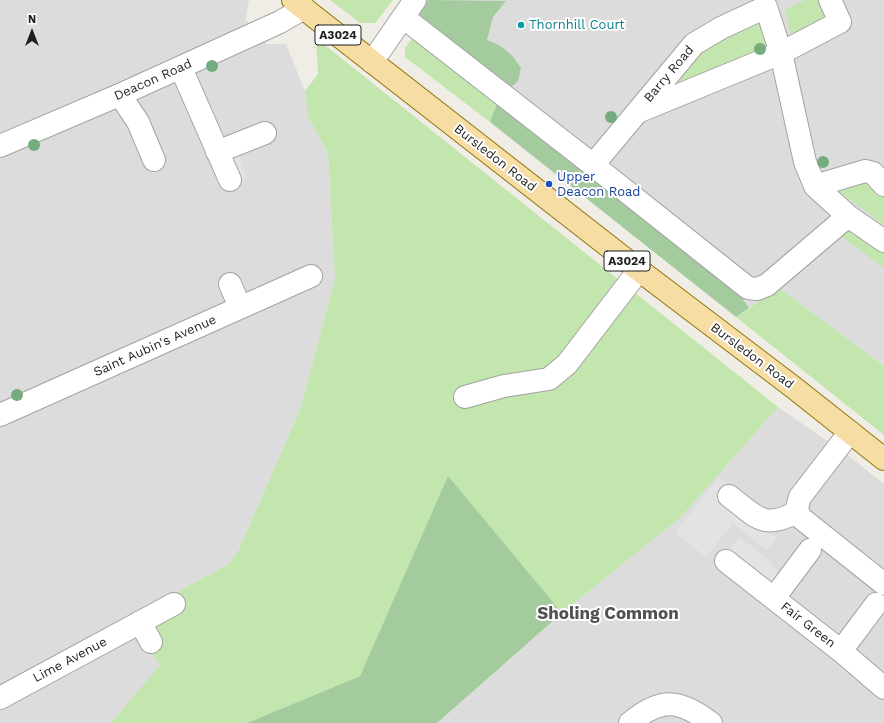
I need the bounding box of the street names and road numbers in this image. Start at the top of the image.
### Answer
road number: A3024 [315,25,361,45]
street label: Barry Road [641,42,697,106]
street label: Deacon Road [112,56,194,104]
street label: Bursledon Road [451,121,539,195]
road number: A3024 [604,251,650,271]
street label: Saint Aubin's Avenue [91,312,219,380]
street label: Bursledon Road [707,320,797,392]
street label: Fair Green [777,599,839,651]
street label: Lime Avenue [30,634,110,686]

